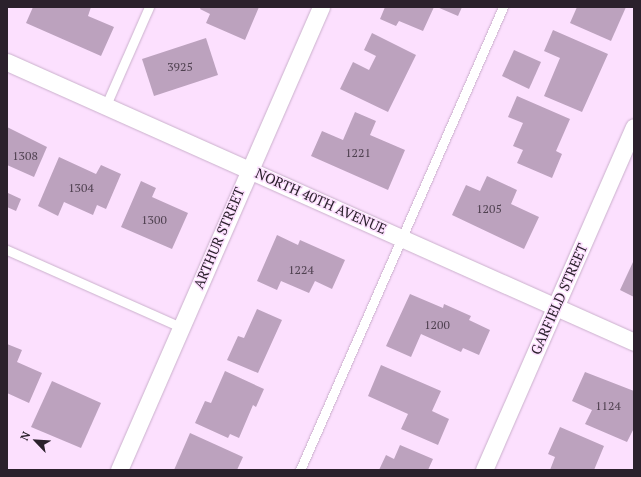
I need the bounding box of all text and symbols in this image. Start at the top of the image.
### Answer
house number: 3925 [167,60,193,74]
house number: 1221 [345,146,371,160]
house number: 1308 [12,149,38,163]
street label: NORTH 40TH AVENUE [253,164,389,238]
house number: 1304 [68,181,94,195]
street label: ARTHUR STREET [190,185,248,291]
house number: 1205 [476,202,502,216]
house number: 1300 [141,213,167,227]
street label: GARFIELD STREET [527,241,591,357]
house number: 1224 [288,263,314,277]
house number: 1200 [424,318,450,332]
house number: 1124 [595,399,621,413]
north arrow [16,421,56,461]
text: N [17,429,33,443]

